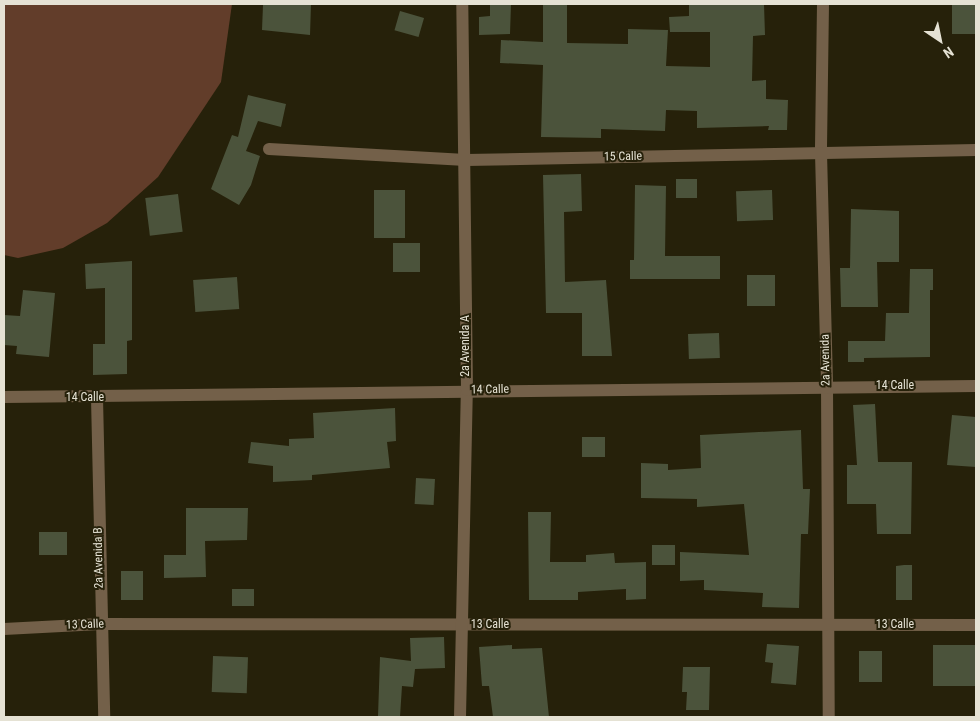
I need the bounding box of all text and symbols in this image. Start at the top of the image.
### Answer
north arrow [915,15,965,65]
text: N [940,43,956,61]
street label: 15 Calle [604,149,642,165]
street label: 2a Avenida A [459,315,473,377]
street label: 2a Avenida [818,334,834,386]
street label: 14 Calle [876,379,914,393]
street label: 14 Calle [471,382,509,398]
street label: 14 Calle [66,391,104,405]
street label: 2a Avenida B [91,527,107,589]
street label: 13 Calle [66,617,104,633]
street label: 13 Calle [471,618,509,632]
street label: 13 Calle [876,618,914,632]

